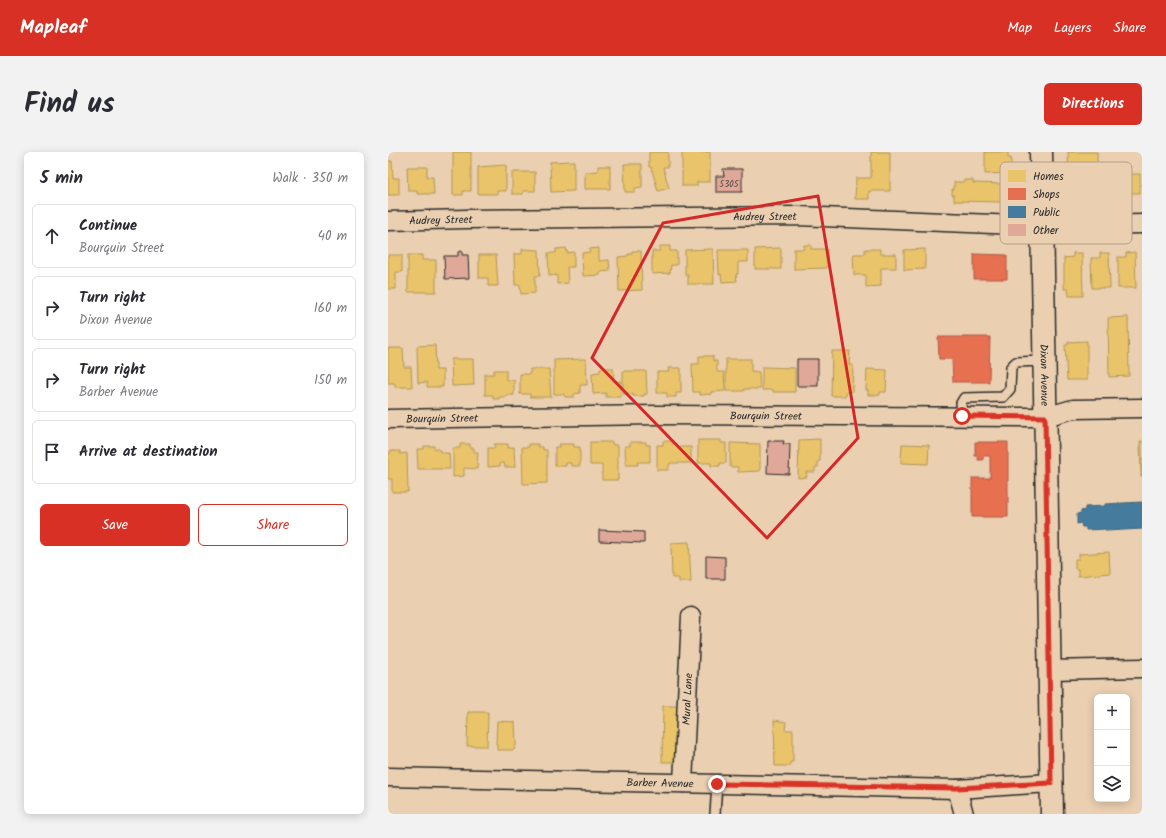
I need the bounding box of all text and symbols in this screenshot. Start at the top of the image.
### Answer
text: Mapleaf [20,13,87,43]
text: Map [1008,17,1032,39]
text: Layers [1054,17,1092,39]
text: Share [1114,17,1146,39]
text: Find us [24,82,115,127]
button: Directions [1044,83,1142,125]
legend [1000,162,1132,244]
text: 5 min [40,165,83,192]
text: Walk · 350 m [272,168,348,189]
text: Homes [1033,168,1064,186]
house number: 5305 [719,177,740,192]
text: Shops [1033,186,1060,204]
text: Public [1033,204,1060,222]
street label: Audrey Street [733,208,798,227]
street label: Audrey Street [409,211,474,230]
text: Continue [79,214,137,238]
text: Other [1033,222,1060,240]
icon: ahead [41,225,63,247]
text: 40 m [318,226,347,247]
text: Bourquin Street [79,238,164,259]
text: Turn right [79,286,146,310]
icon: right [41,297,63,319]
text: 160 m [314,298,347,319]
text: Dixon Avenue [79,310,152,331]
street label: Dixon Avenue [1034,344,1053,406]
text: Turn right [79,358,146,382]
icon: right [41,369,63,391]
text: 150 m [314,370,347,391]
text: Barber Avenue [79,382,158,403]
street label: Bourquin Street [730,407,803,426]
route start [953,407,971,425]
street label: Bourquin Street [406,410,479,429]
text: Arrive at destination [79,440,218,464]
icon: arrive [41,441,63,463]
button: Save [40,504,190,546]
button: Share [198,504,348,546]
street label: Mural Lane [678,673,698,726]
map controls [1094,694,1130,802]
button: + [1094,694,1130,730]
button: − [1094,730,1130,766]
button: layers [1094,766,1130,802]
street label: Barber Avenue [626,774,694,793]
route end [708,775,726,793]

